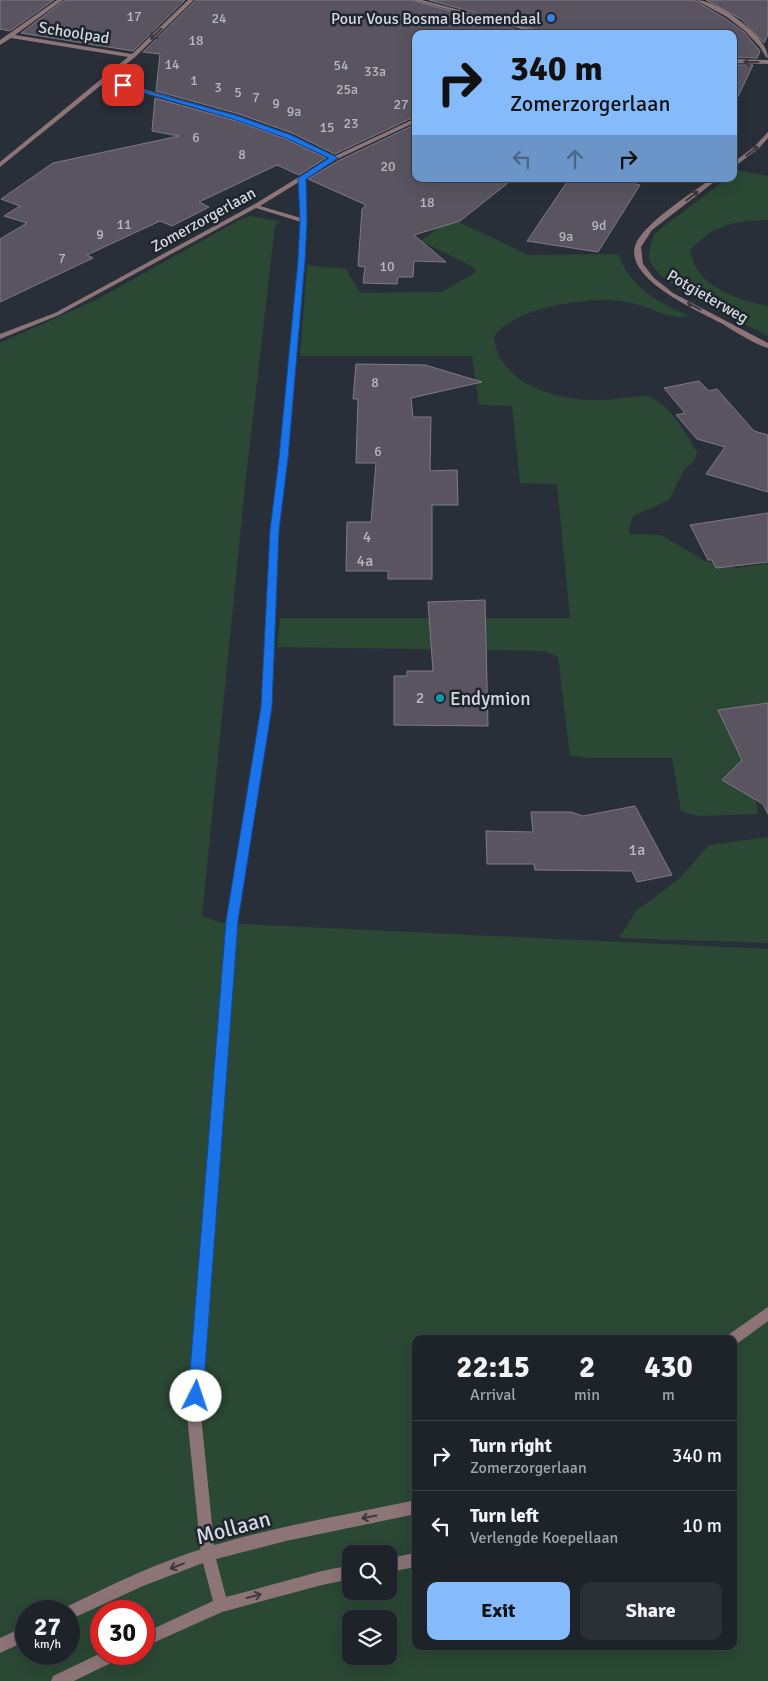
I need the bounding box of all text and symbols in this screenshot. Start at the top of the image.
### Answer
house number: 17 [126,8,142,25]
place label: Pour Vous Bosma Bloemendaal [331,9,541,29]
house number: 24 [211,10,227,27]
marker: Pour Vous Bosma Bloemendaal [545,12,557,24]
street label: Schoolpad [37,18,111,48]
one-way arrow [150,28,163,40]
house number: 18 [188,32,204,49]
text: 340 m [510,47,603,90]
icon: right [427,50,492,115]
house number: 14 [164,56,180,73]
house number: 54 [333,57,349,74]
one-way arrow [743,57,760,67]
house number: 33a [364,63,386,80]
pin [102,64,144,106]
icon: arrive [109,71,137,99]
house number: 1 [190,72,198,89]
house number: 3 [214,79,222,96]
house number: 25a [336,81,358,98]
house number: 5 [234,84,242,101]
house number: 7 [252,89,260,106]
text: Zomerzorgerlaan [510,90,670,117]
house number: 9 [272,95,280,112]
house number: 27 [393,96,409,113]
house number: 9a [287,103,301,120]
house number: 23 [343,115,359,132]
house number: 15 [319,119,335,136]
house number: 6 [192,129,200,146]
icon: left [508,145,536,173]
icon: ahead [561,145,589,173]
icon: right [614,145,642,173]
one-way arrow [745,145,758,156]
house number: 8 [238,146,246,163]
house number: 20 [380,158,396,175]
street label: Zomerzorgerlaan [148,183,259,257]
one-way arrow [685,191,699,201]
house number: 18 [419,194,435,211]
house number: 11 [116,216,132,233]
house number: 9d [592,217,606,234]
house number: 9 [96,226,104,243]
house number: 9a [559,228,573,245]
house number: 7 [58,250,66,267]
house number: 10 [379,258,395,275]
street label: Potgieterweg [663,266,752,328]
one-way arrow [687,301,702,311]
house number: 8 [371,374,379,391]
house number: 6 [374,443,382,460]
house number: 4 [363,527,372,547]
house number: 4a [357,551,373,571]
place label: Endymion [450,687,531,711]
house number: 2 [416,688,424,708]
marker: Endymion [434,692,446,704]
house number: 1a [629,840,645,860]
text: 22:15 [456,1349,530,1386]
text: 2 [579,1349,595,1386]
text: 430 [644,1349,693,1386]
position arrow [169,1369,221,1421]
text: Arrival [470,1385,516,1405]
text: min [574,1385,600,1405]
text: m [662,1385,675,1405]
text: Turn right [470,1434,552,1458]
icon: right [427,1442,455,1470]
text: 340 m [672,1444,722,1468]
text: Zomerzorgerlaan [470,1458,587,1478]
text: Turn left [470,1504,539,1528]
street label: Mollaan [193,1505,273,1550]
icon: left [427,1512,455,1540]
one-way arrow [361,1513,377,1522]
text: 10 m [682,1514,722,1538]
text: Verlengde Koepellaan [470,1528,618,1548]
map controls [342,1545,397,1665]
button: search [342,1545,397,1600]
one-way arrow [170,1562,186,1571]
button: Exit [427,1582,570,1640]
button: Share [580,1582,722,1640]
one-way arrow [245,1591,261,1601]
speed limit sign: 30 [90,1600,155,1665]
button: layers [342,1610,397,1665]
text: 27 [34,1611,61,1642]
text: km/h [34,1637,61,1652]

